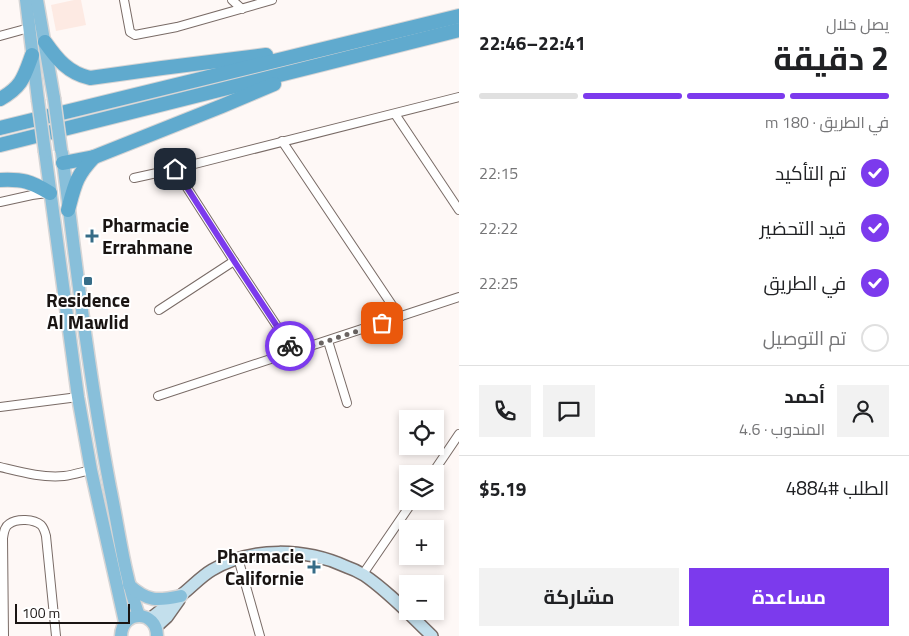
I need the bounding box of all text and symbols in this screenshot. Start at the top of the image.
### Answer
text: يصل خلال [826,12,889,36]
text: 22:41–22:46 [479,28,586,57]
text: 2 دقيقة [774,34,889,82]
text: في الطريق · 180 m [765,110,889,134]
pin [154,148,196,190]
icon: home [161,155,189,183]
text: تم التأكيد [775,158,846,187]
icon: check [861,159,889,187]
text: 22:15 [479,161,518,185]
place label: Pharmacie Errahmane [102,210,193,261]
text: قيد التحضير [760,213,846,242]
icon: check [861,214,889,242]
text: 22:22 [479,216,518,240]
marker: Pharmacie Errahmane [86,230,98,242]
text: في الطريق [763,268,846,297]
icon: check [861,269,889,297]
text: 22:25 [479,271,518,295]
marker: Residence Al Mawlid [82,275,94,287]
place label: Residence Al Mawlid [46,285,130,336]
pin [361,302,403,344]
icon: bag [368,309,396,337]
courier [265,321,315,371]
text: تم التوصيل [763,323,846,352]
icon: bike [276,332,304,360]
text: أحمد [784,381,825,410]
button: phone [479,385,531,437]
button: chat [543,385,595,437]
button: person [837,385,889,437]
map controls [399,410,444,620]
button: locate [399,410,444,455]
text: المندوب · 4.6 [739,417,825,441]
button: layers [399,465,444,510]
text: الطلب #4884 [786,473,889,502]
text: $5.19 [479,474,526,503]
button: + [399,520,444,565]
place label: Pharmacie Californie [217,541,304,592]
marker: Pharmacie Californie [308,561,320,573]
button: مشاركة [479,568,679,626]
button: مساعدة [689,568,889,626]
button: − [399,575,444,620]
scale bar [15,601,130,624]
text: 100 m [22,602,60,623]

